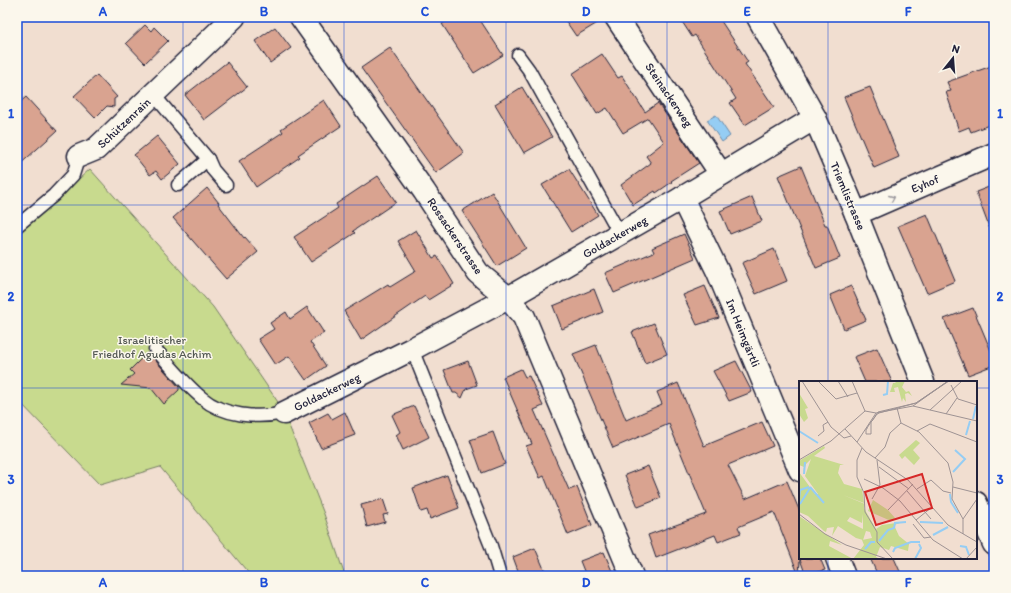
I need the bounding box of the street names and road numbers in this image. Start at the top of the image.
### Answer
street label: Steinackerweg [642,60,696,131]
street label: Schützenrain [94,95,154,151]
street label: Triemlistrasse [827,160,869,232]
street label: Eyhof [909,172,942,196]
street label: Rossackerstrasse [424,195,486,277]
street label: Goldackerweg [580,212,651,261]
street label: Im Heimgärtli [723,297,763,369]
street label: Goldackerweg [291,369,363,414]

